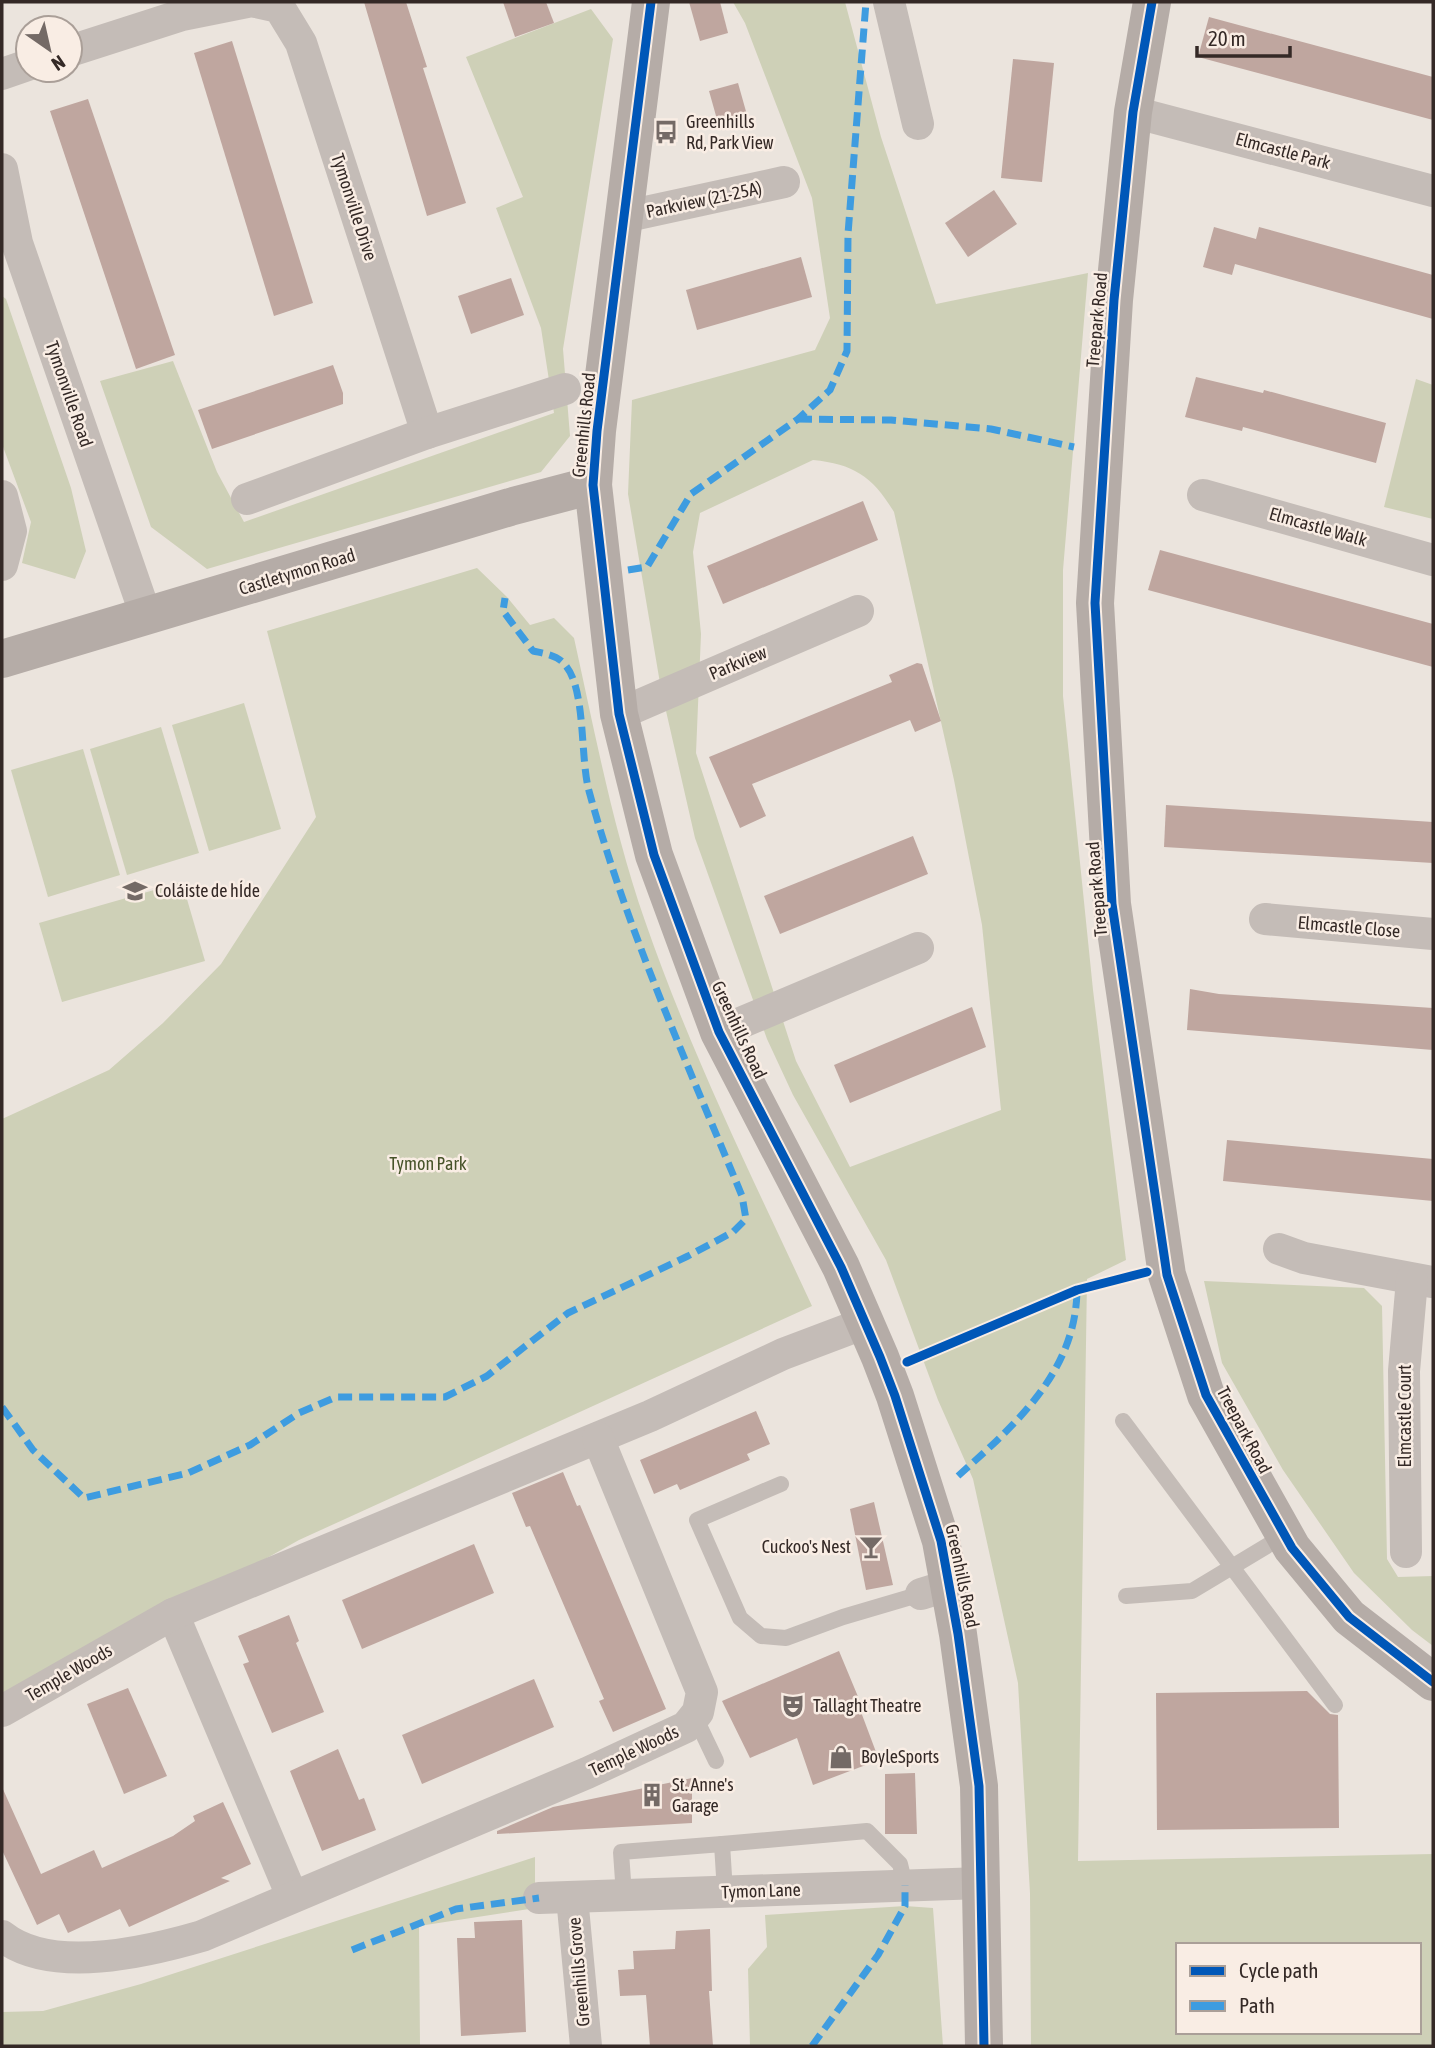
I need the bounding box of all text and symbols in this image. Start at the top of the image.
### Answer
north arrow [14,14,84,84]
scale bar [1197,14,1290,58]
text: 20 m [1208,26,1246,50]
text: N [48,51,69,75]
place label: Greenhills Rd, Park View [686,111,774,153]
bus stop icon: Greenhills Rd, Park View [652,118,680,146]
street label: Elmcastle Park [1233,128,1333,173]
street label: Tymonville Drive [327,151,382,263]
street label: Parkview (21-25A) [644,177,764,222]
street label: Treepark Road [1082,272,1111,368]
street label: Tymonville Road [42,338,97,450]
street label: Greenhills Road [568,371,599,478]
street label: Elmcastle Walk [1267,503,1370,551]
street label: Castletymon Road [236,544,357,599]
street label: Parkview [706,641,770,684]
street label: Treepark Road [1082,841,1111,937]
school or university icon: Coláiste de hÍde [121,877,149,905]
place label: Coláiste de hÍde [155,880,260,901]
street label: Elmcastle Close [1297,912,1401,941]
street label: Greenhills Road [708,978,771,1082]
park label: Tymon Park [389,1153,467,1174]
street label: Elmcastle Court [1394,1365,1415,1467]
street label: Treepark Road [1213,1383,1276,1477]
street label: Greenhills Road [941,1522,984,1630]
bar icon: Cuckoo's Nest [857,1533,885,1561]
place label: Cuckoo's Nest [762,1536,851,1557]
street label: Temple Woods [22,1639,116,1706]
theatre icon: Tallaght Theatre [779,1692,807,1720]
place label: Tallaght Theatre [813,1695,922,1716]
street label: Temple Woods [586,1721,682,1780]
shop icon: BoyleSports [827,1743,855,1771]
place label: BoyleSports [861,1746,939,1767]
place label: St. Anne's Garage [672,1774,734,1816]
building icon: St. Anne's Garage [638,1781,666,1809]
street label: Tymon Lane [721,1879,801,1902]
street label: Greenhills Grove [563,1917,594,2028]
legend [1176,1943,1421,2034]
text: Cycle path [1239,1958,1318,1982]
text: Path [1239,1993,1275,2017]

